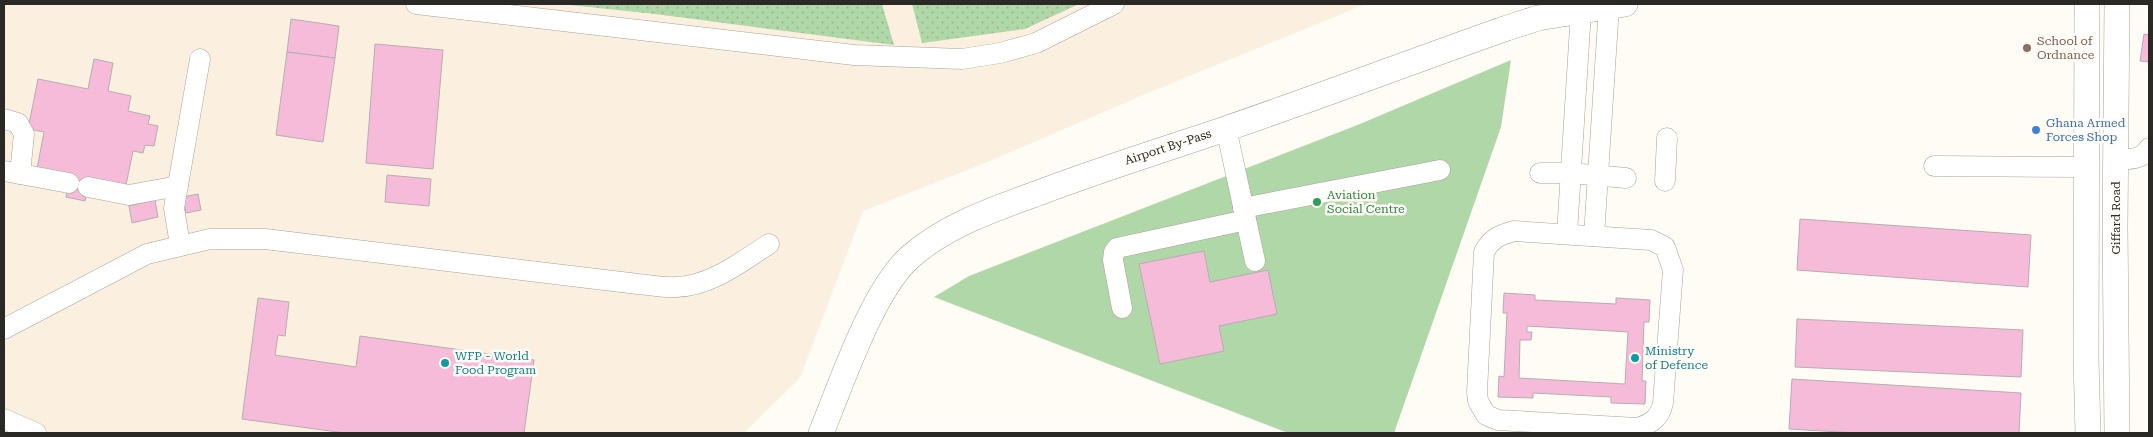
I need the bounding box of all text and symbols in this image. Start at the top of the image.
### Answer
place label: School of Ordnance [2037,34,2095,62]
marker: School of Ordnance [2021,42,2033,54]
place label: Ghana Armed Forces Shop [2046,116,2126,144]
marker: Ghana Armed Forces Shop [2030,124,2042,136]
street label: Airport By-Pass [1123,126,1213,168]
street label: Giffard Road [2109,181,2123,255]
place label: Aviation Social Centre [1327,188,1405,216]
marker: Aviation Social Centre [1311,196,1323,208]
place label: Ministry of Defence [1645,344,1708,372]
place label: WFP - World Food Program [455,349,536,377]
marker: Ministry of Defence [1629,352,1641,364]
marker: WFP - World Food Program [439,357,451,369]

